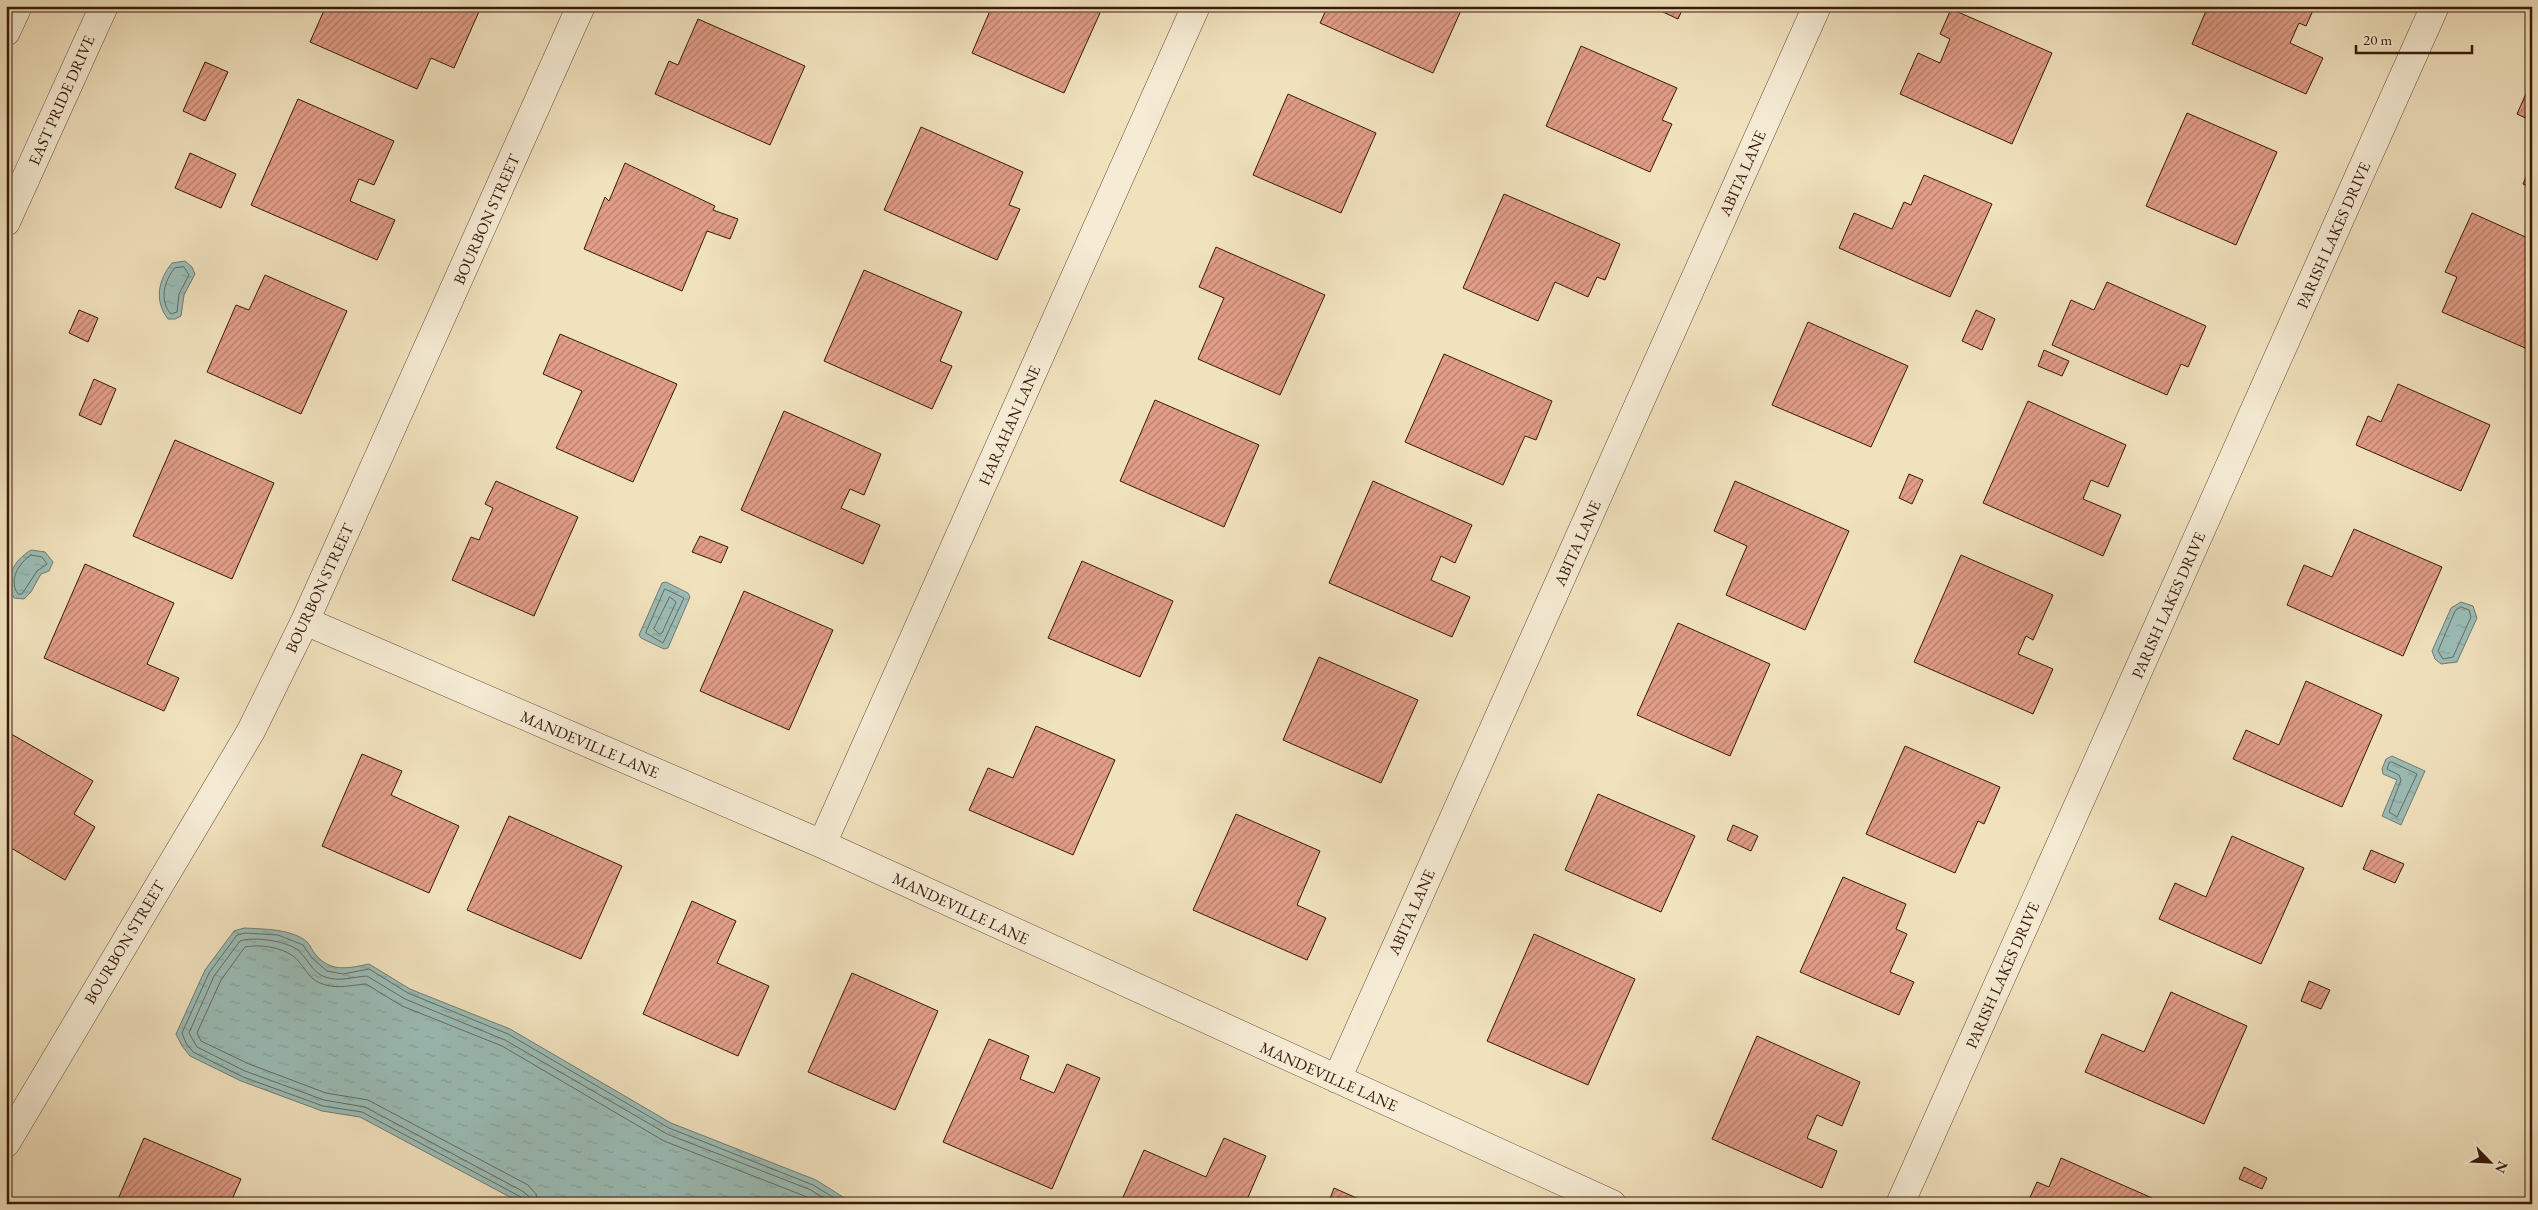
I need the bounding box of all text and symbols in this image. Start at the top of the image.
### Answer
scale bar [2356,22,2472,54]
text: 20 m [2363,30,2392,49]
street label: EAST PRIDE DRIVE [23,32,100,168]
street label: ABITA LANE [1714,127,1771,220]
street label: BOURBON STREET [448,150,525,288]
street label: PARISH LAKES DRIVE [2292,158,2375,312]
street label: HARAHAN LANE [974,362,1045,488]
street label: ABITA LANE [1549,497,1606,590]
street label: BOURBON STREET [280,520,359,656]
street label: PARISH LAKES DRIVE [2127,528,2210,682]
street label: MANDEVILLE LANE [517,706,662,783]
street label: ABITA LANE [1383,866,1440,959]
street label: MANDEVILLE LANE [889,868,1033,949]
street label: BOURBON STREET [79,876,170,1008]
street label: PARISH LAKES DRIVE [1961,898,2044,1052]
street label: MANDEVILLE LANE [1257,1037,1401,1116]
north arrow [2466,1138,2516,1188]
text: N [2491,1158,2512,1177]

